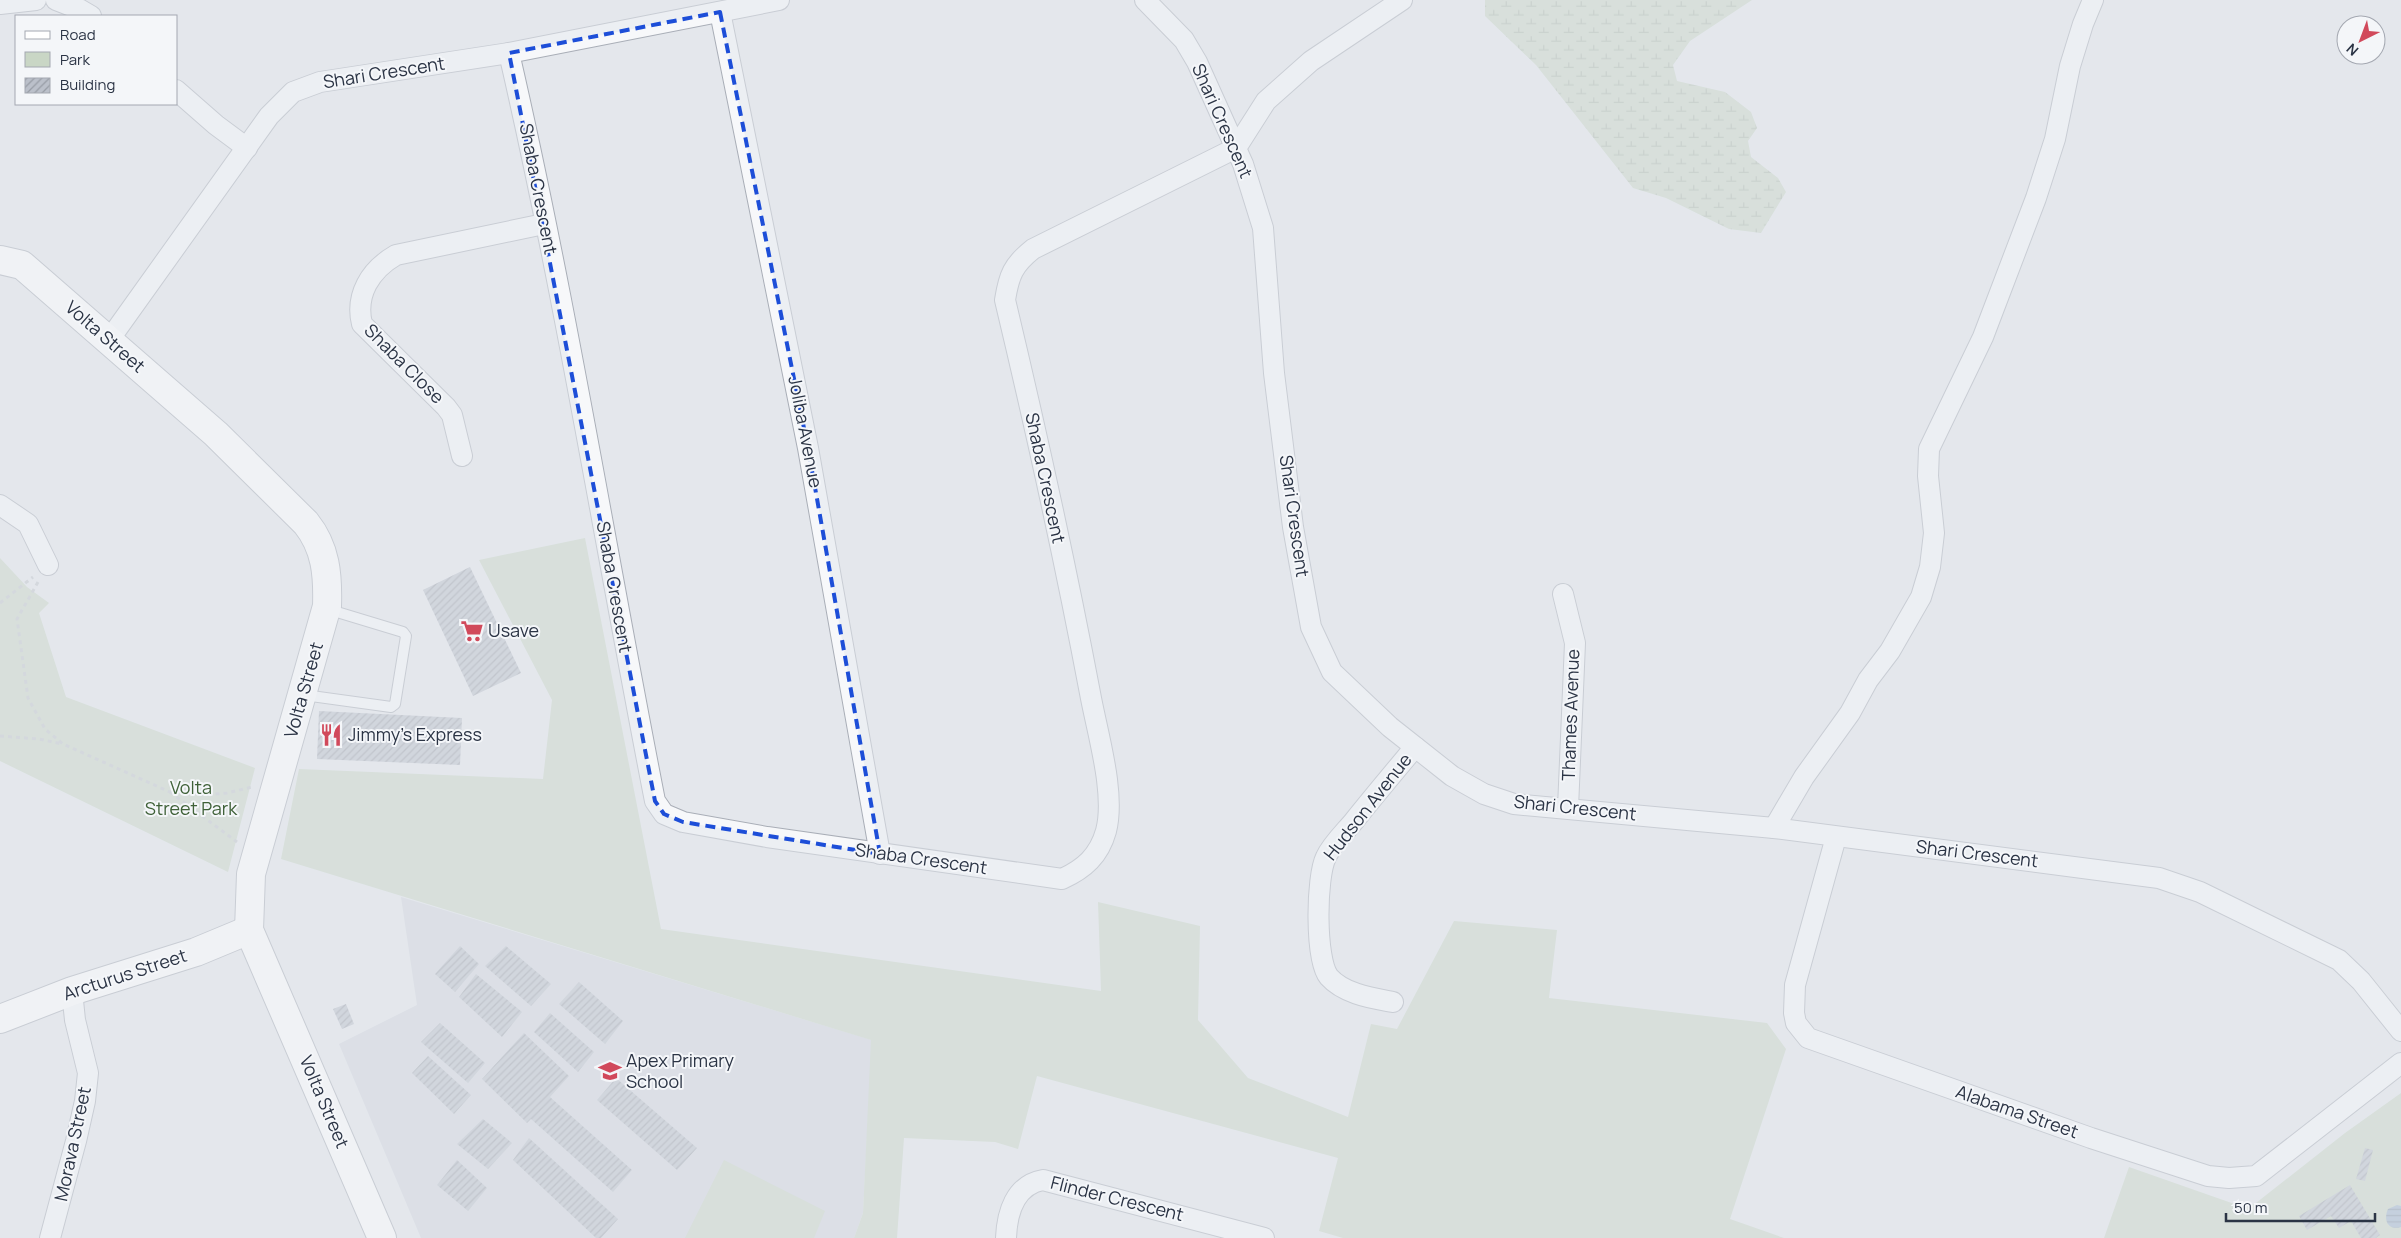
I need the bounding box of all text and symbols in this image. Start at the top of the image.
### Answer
legend [15,15,178,105]
north arrow [2336,15,2386,65]
text: Road [60,24,96,45]
text: N [2342,40,2362,60]
text: Park [60,49,90,70]
street label: Shari Crescent [321,51,447,93]
street label: Shari Crescent [1187,59,1259,182]
text: Building [60,74,115,95]
street label: Shaba Crescent [515,121,563,256]
street label: Volta Street [61,295,151,378]
street label: Shaba Close [360,318,450,408]
street label: Joliba Avenue [783,374,829,490]
street label: Shaba Crescent [1020,410,1072,545]
street label: Shari Crescent [1275,453,1315,578]
street label: Shaba Crescent [592,519,638,654]
supermarket icon: Usave [459,618,485,644]
place label: Usave [488,618,539,642]
street label: Volta Street [278,639,328,740]
street label: Thames Avenue [1556,649,1584,781]
restaurant icon: Jimmy's Express [318,722,344,748]
place label: Jimmy's Express [348,722,482,746]
street label: Hudson Avenue [1318,748,1417,865]
park label: Volta Street Park [145,775,238,820]
street label: Shari Crescent [1513,789,1638,825]
street label: Shari Crescent [1915,834,2040,872]
street label: Shaba Crescent [854,837,989,879]
street label: Arcturus Street [60,943,190,1005]
place label: Apex Primary School [626,1048,735,1093]
street label: Volta Street [295,1052,355,1152]
school or university icon: Apex Primary School [597,1058,623,1084]
street label: Alabama Street [1953,1079,2082,1143]
street label: Morava Street [48,1084,96,1203]
street label: Flinder Crescent [1048,1170,1186,1226]
scale bar [2226,1190,2375,1222]
text: 50 m [2234,1197,2268,1218]

